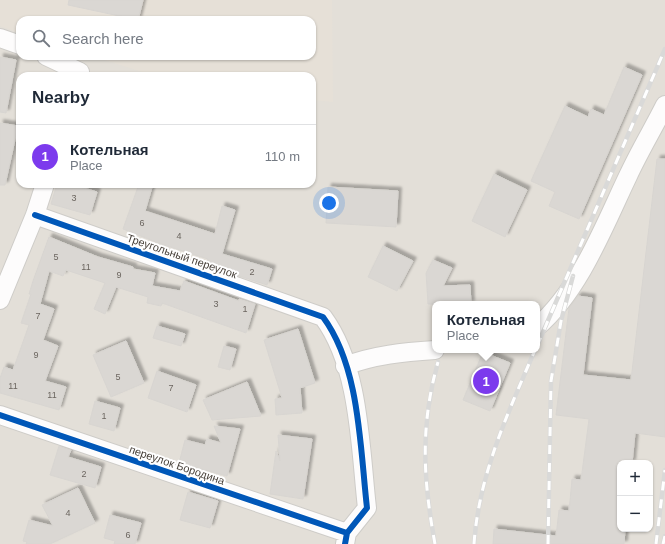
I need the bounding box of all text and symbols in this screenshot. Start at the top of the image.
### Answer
search box [16,16,316,60]
icon: search [30,27,52,49]
text: Search here [62,30,144,47]
text: Nearby [32,88,90,107]
text: Котельная [70,141,149,158]
text: 1 [41,149,49,164]
text: 110 m [265,149,300,164]
text: Place [70,158,103,173]
house number: 3 [71,193,77,203]
your location [319,193,339,213]
house number: 6 [139,218,145,228]
house number: 4 [176,231,182,241]
street label: Треугольный переулок [125,232,239,281]
house number: 5 [53,252,59,262]
house number: 11 [81,262,91,272]
house number: 2 [249,267,255,277]
house number: 9 [116,270,122,280]
house number: 3 [213,299,219,309]
popup [432,301,540,353]
house number: 1 [242,304,248,314]
house number: 7 [35,311,41,321]
text: Котельная [447,311,525,328]
text: Place [447,328,479,343]
house number: 9 [33,350,39,360]
pin: 1 [473,366,499,396]
house number: 5 [115,372,121,382]
house number: 11 [8,381,18,391]
house number: 7 [168,383,174,393]
house number: 11 [47,390,57,400]
house number: 1 [101,411,107,421]
street label: переулок Бородина [128,443,227,487]
map controls [617,460,653,532]
button: + [617,460,653,496]
house number: 2 [81,469,87,479]
button: − [617,496,653,532]
house number: 4 [65,508,71,518]
house number: 6 [125,530,131,540]

